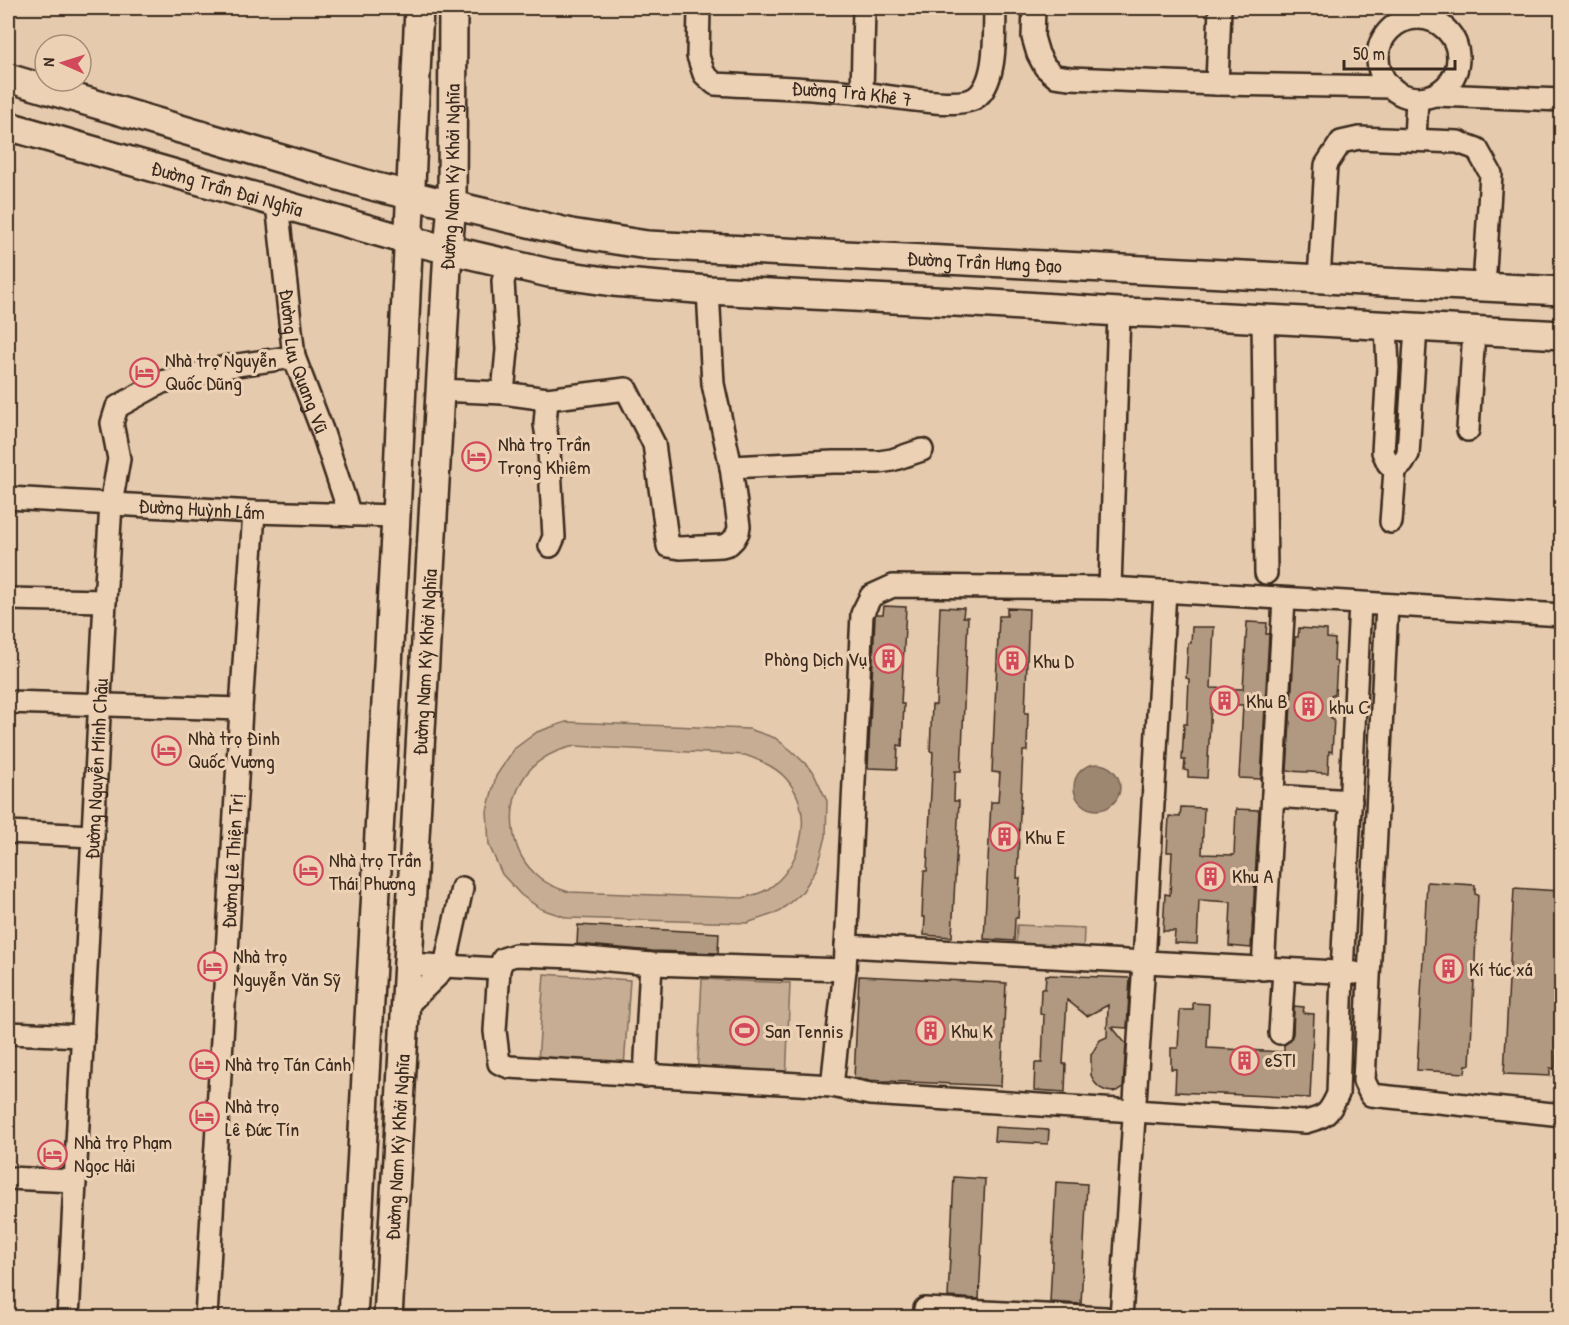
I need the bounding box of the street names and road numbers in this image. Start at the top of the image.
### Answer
street label: Đường Trà Khê 7 [791,74,914,113]
street label: Đường Nam Kỳ Khởi Nghĩa [433,84,466,270]
street label: Đường Trần Đại Nghĩa [148,154,306,223]
street label: Đường Trần Hưng Đạo [906,244,1063,279]
street label: Đường Lưu Quang Vũ [274,288,336,437]
street label: Đường Huỳnh Lắm [138,491,265,525]
street label: Đường Nam Kỳ Khởi Nghĩa [406,568,443,756]
street label: Đường Nguyễn Minh Châu [78,678,114,860]
street label: Đường Lê Thiện Trị [214,793,249,929]
street label: Đường Nam Kỳ Khởi Nghĩa [378,1053,416,1241]

